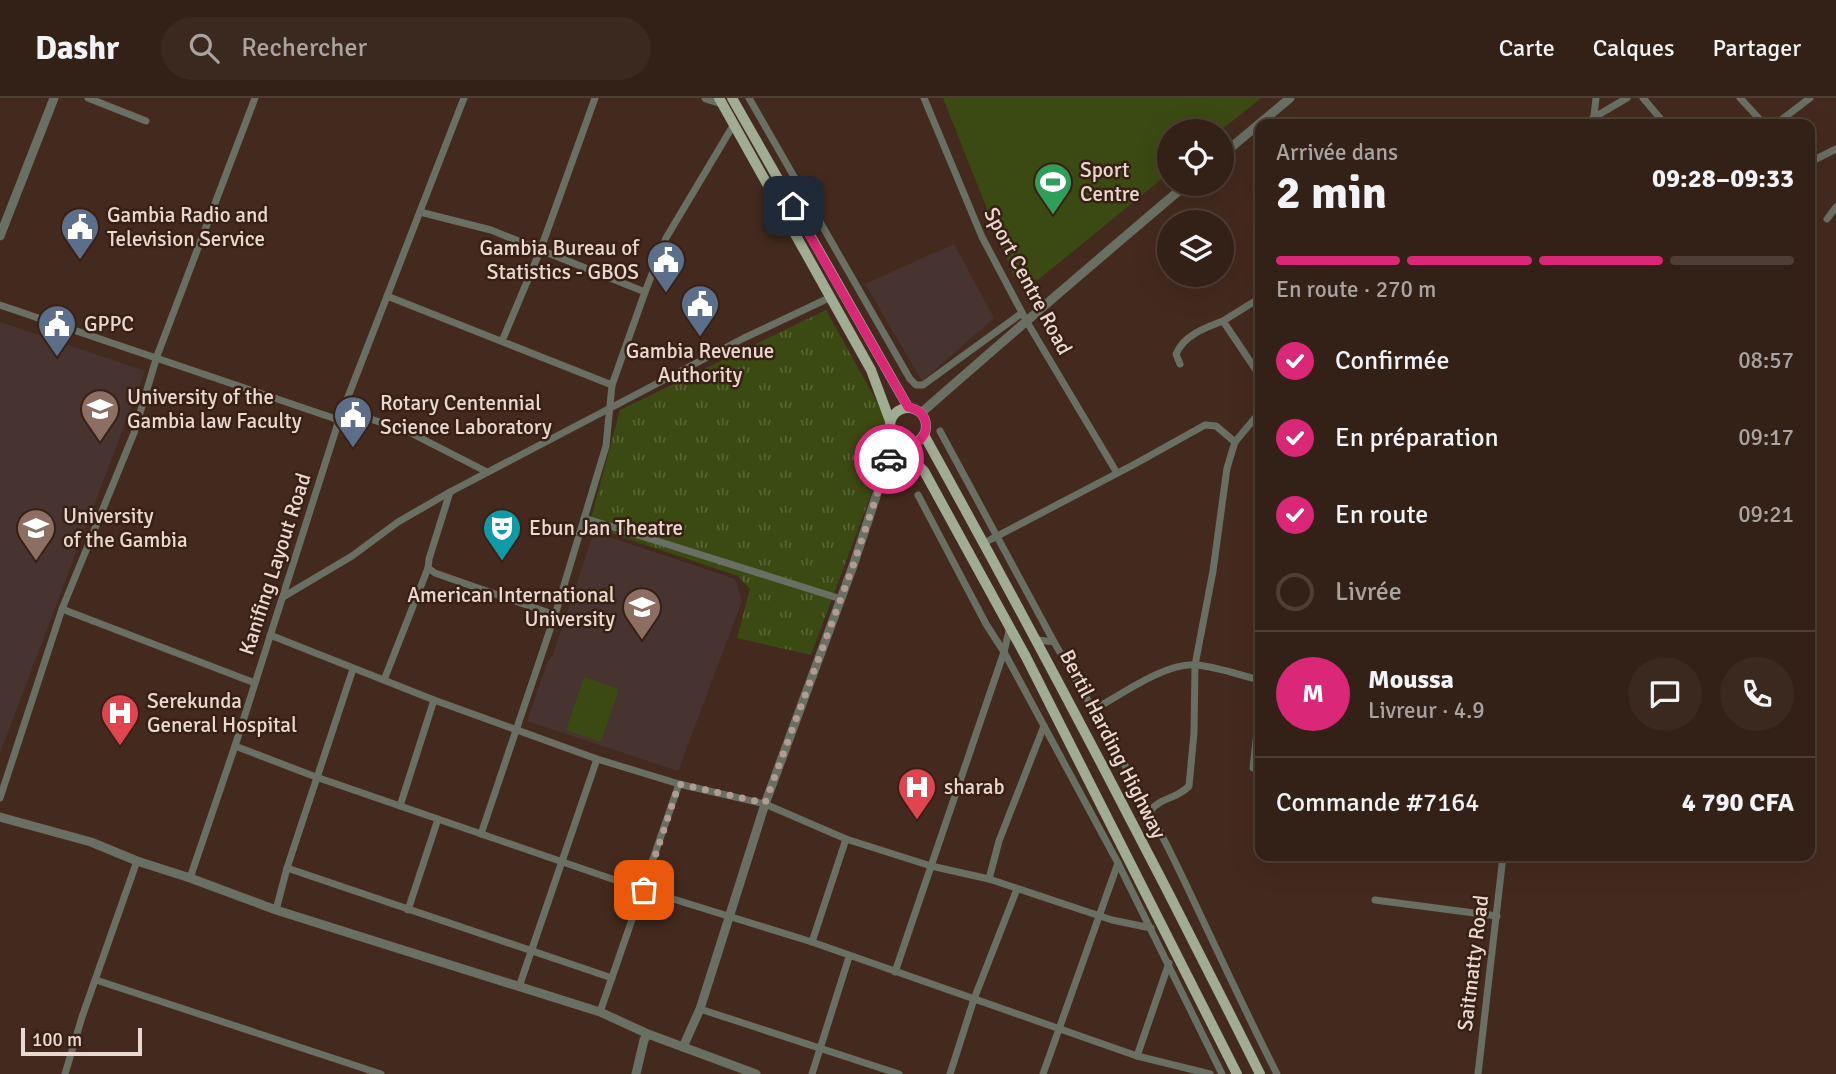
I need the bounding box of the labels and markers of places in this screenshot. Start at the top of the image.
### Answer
place label: Sport Centre [1080,157,1140,207]
sports icon: Sport Centre [1032,161,1074,216]
pin [763,176,823,236]
place label: Gambia Radio and Television Service [107,202,268,252]
public building icon: Gambia Radio and Television Service [59,206,101,261]
place label: Gambia Bureau of Statistics - GBOS [479,235,640,285]
public building icon: Gambia Bureau of Statistics - GBOS [645,239,687,294]
public building icon: Gambia Revenue Authority [679,283,721,338]
public building icon: GPPC [36,303,78,358]
place label: GPPC [84,311,134,337]
place label: Gambia Revenue Authority [626,338,774,388]
place label: University of the Gambia law Faculty [127,384,302,434]
school or university icon: University of the Gambia law Faculty [79,388,121,443]
place label: Rotary Centennial Science Laboratory [380,390,552,440]
public building icon: Rotary Centennial Science Laboratory [332,394,374,449]
place label: University of the Gambia [63,503,188,553]
school or university icon: University of the Gambia [15,507,57,562]
theatre icon: Ebun Jan Theatre [481,507,523,562]
place label: Ebun Jan Theatre [529,515,683,541]
place label: American International University [407,582,615,632]
school or university icon: American International University [621,586,663,641]
place label: Serekunda General Hospital [147,688,297,738]
hospital icon: Serekunda General Hospital [99,692,141,747]
hospital icon: sharab [896,766,938,821]
place label: sharab [944,774,1005,800]
pin [614,860,674,920]

